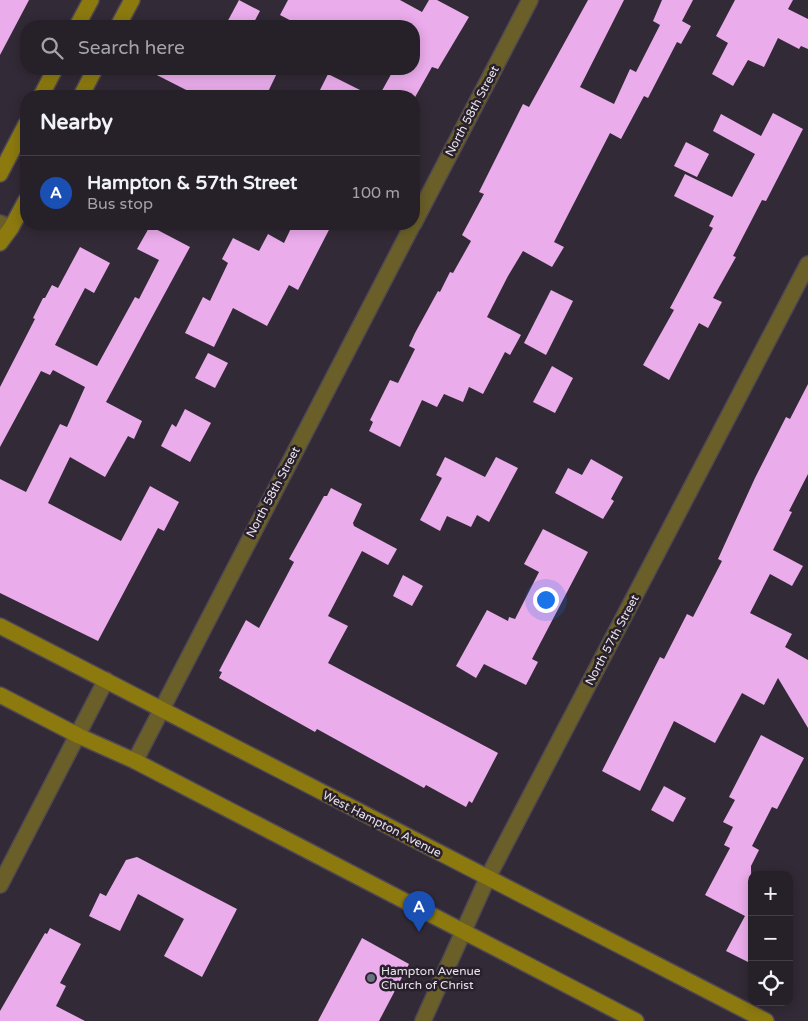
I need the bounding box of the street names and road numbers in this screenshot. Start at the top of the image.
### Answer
street label: North 58th Street [442,63,502,159]
street label: North 58th Street [243,444,303,540]
street label: North 57th Street [582,592,642,688]
street label: West Hampton Avenue [320,788,444,860]

